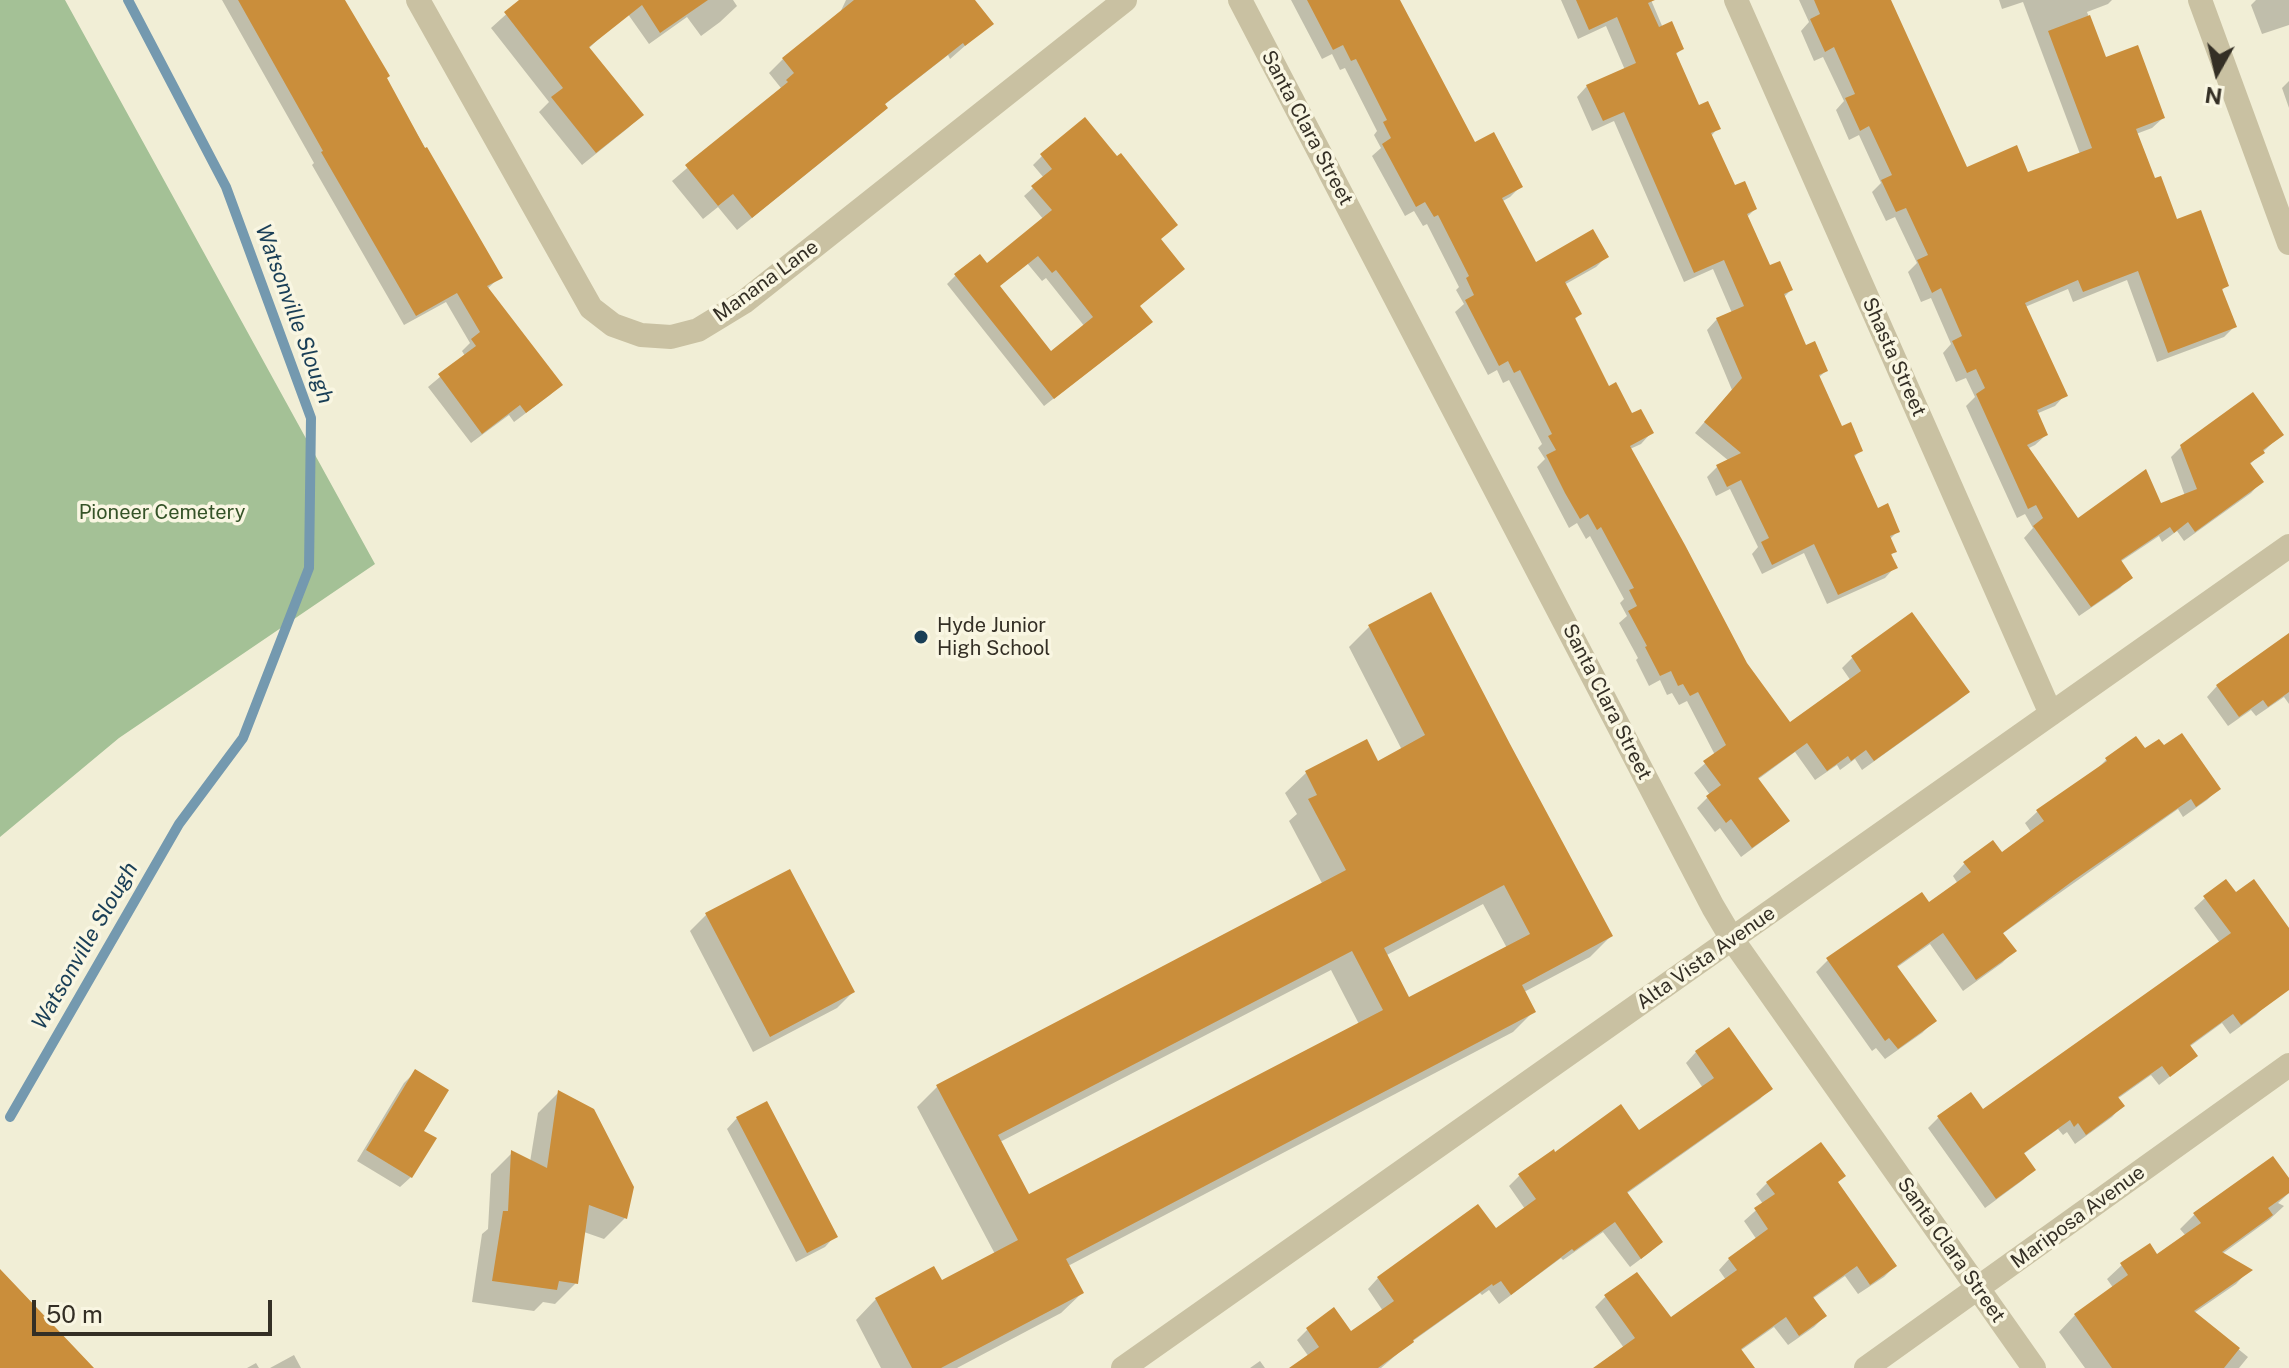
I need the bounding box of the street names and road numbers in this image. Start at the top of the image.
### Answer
street label: Santa Clara Street [1256,47,1358,209]
street label: Manana Lane [709,235,823,327]
street label: Shasta Street [1857,294,1931,420]
street label: Santa Clara Street [1557,620,1657,784]
street label: Alta Vista Avenue [1632,901,1780,1015]
street label: Mariposa Avenue [2006,1160,2150,1274]
street label: Santa Clara Street [1892,1173,2010,1327]

